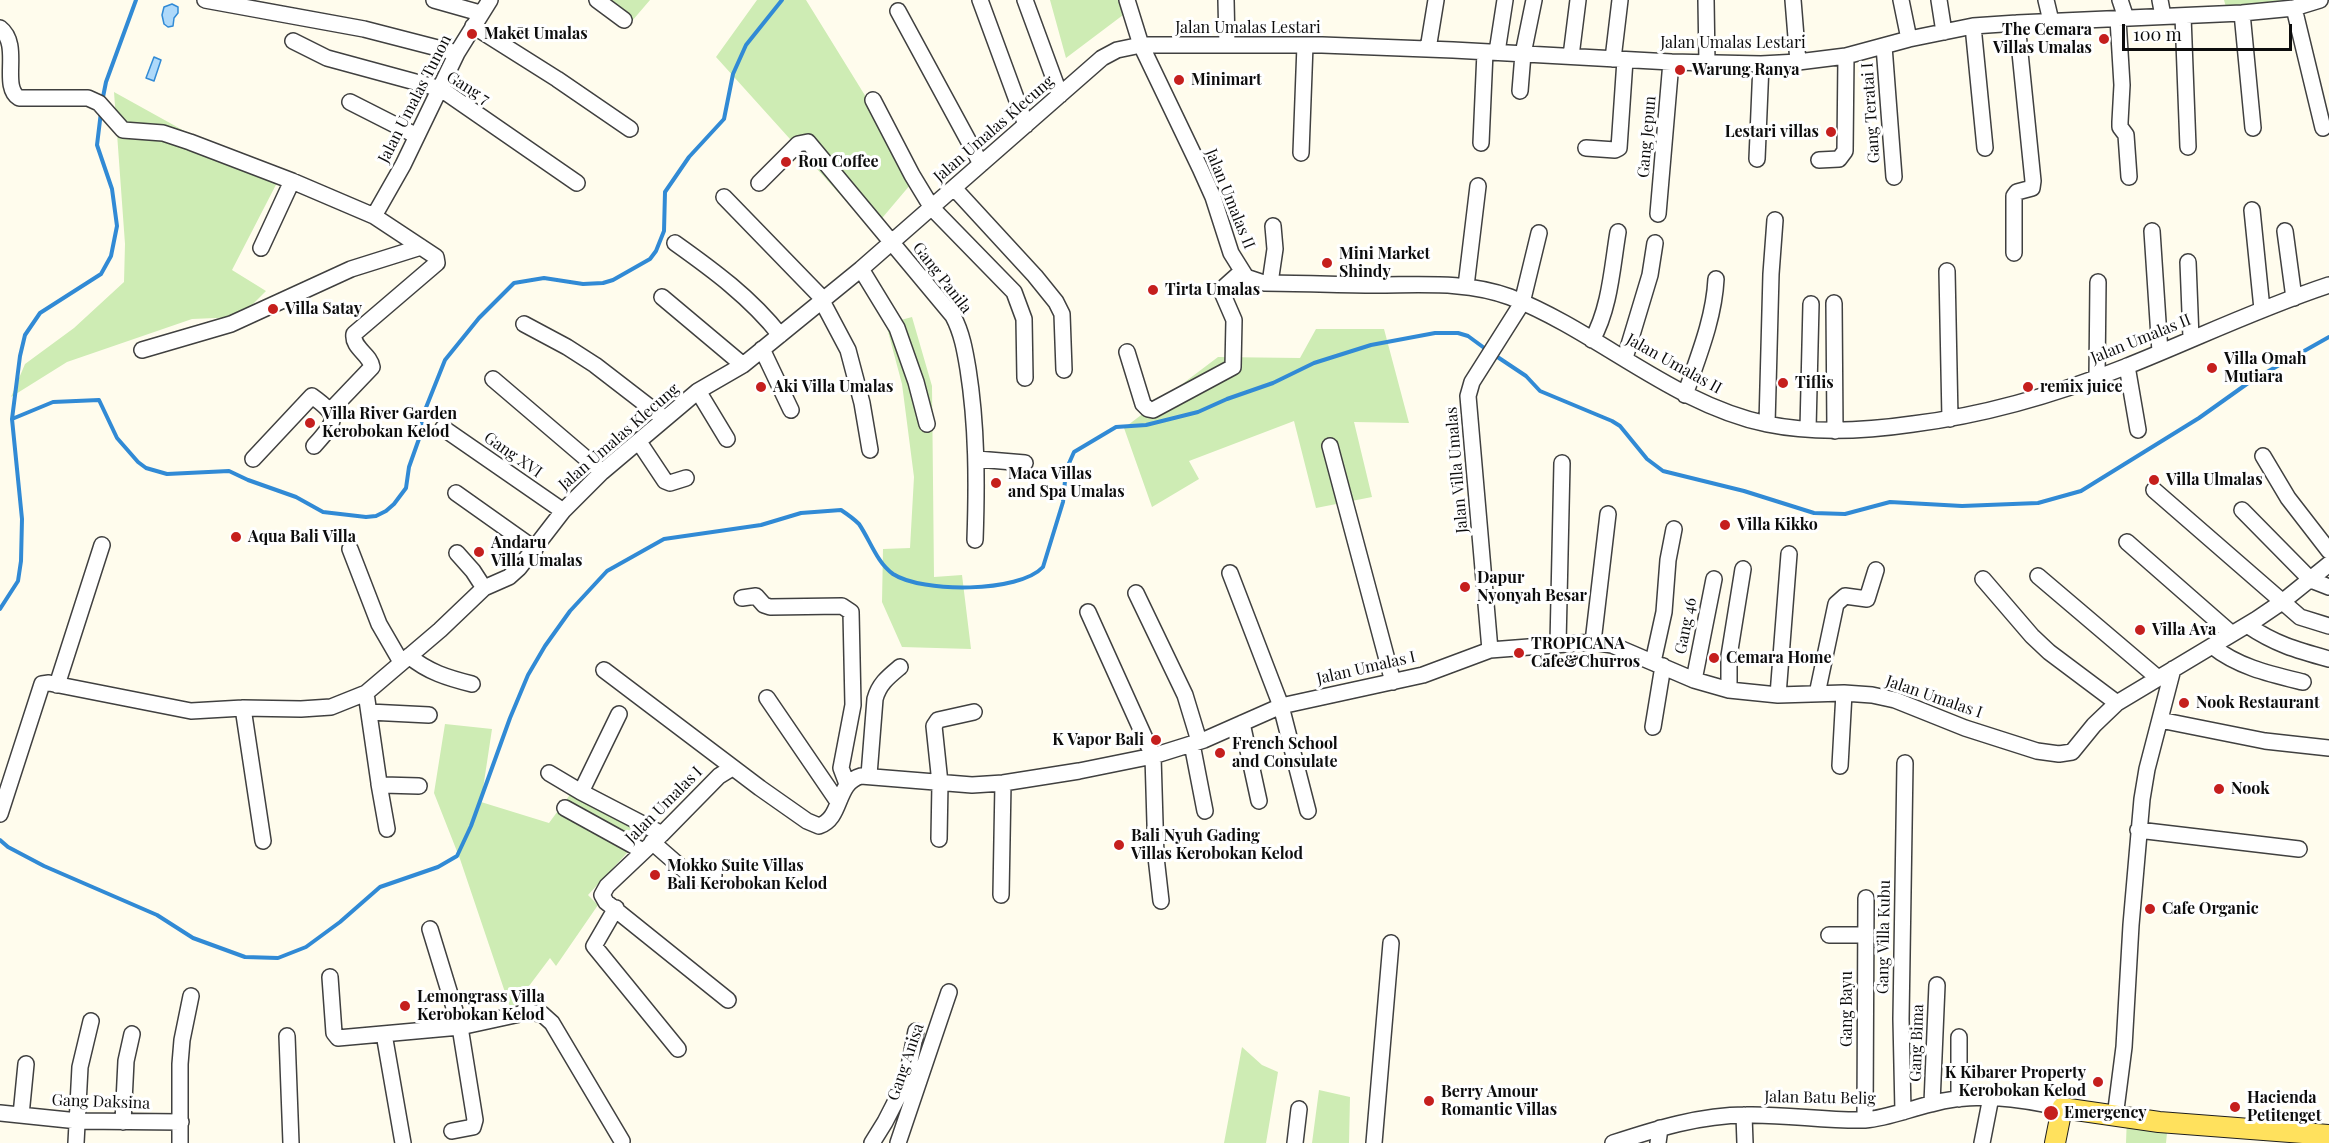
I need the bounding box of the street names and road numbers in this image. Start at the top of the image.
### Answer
street label: Jalan Umalas Lestari [1175,18,1321,38]
street label: Jalan Umalas Tunon [374,32,456,166]
street label: Jalan Umalas Lestari [1660,33,1806,53]
street label: Gang Teratai I [1858,62,1884,164]
street label: Gang 7 [443,67,493,109]
street label: Jalan Umalas Klecung [930,71,1058,187]
street label: Gang Jepun [1634,95,1660,179]
street label: Jalan Umalas II [1201,146,1259,252]
street label: Gang Panila [908,239,976,317]
street label: Jalan Umalas II [2088,310,2194,368]
street label: Jalan Umalas II [1623,330,1725,398]
street label: Jalan Umalas Klecung [555,379,683,495]
street label: Jalan Villa Umalas [1442,406,1472,534]
street label: Gang XVI [480,428,546,482]
street label: Gang 46 [1671,596,1701,656]
street label: Jalan Umalas I [1315,647,1417,689]
street label: Jalan Umalas I [1883,672,1985,722]
street label: Jalan Umalas I [622,763,706,847]
street label: Gang Villa Kubu [1873,880,1895,994]
street label: Gang Bayu [1837,971,1857,1047]
street label: Gang Bima [1906,1004,1928,1082]
street label: Gang Anisa [884,1021,928,1103]
street label: Jalan Batu Belig [1764,1087,1876,1109]
street label: Gang Daksina [51,1091,151,1113]

